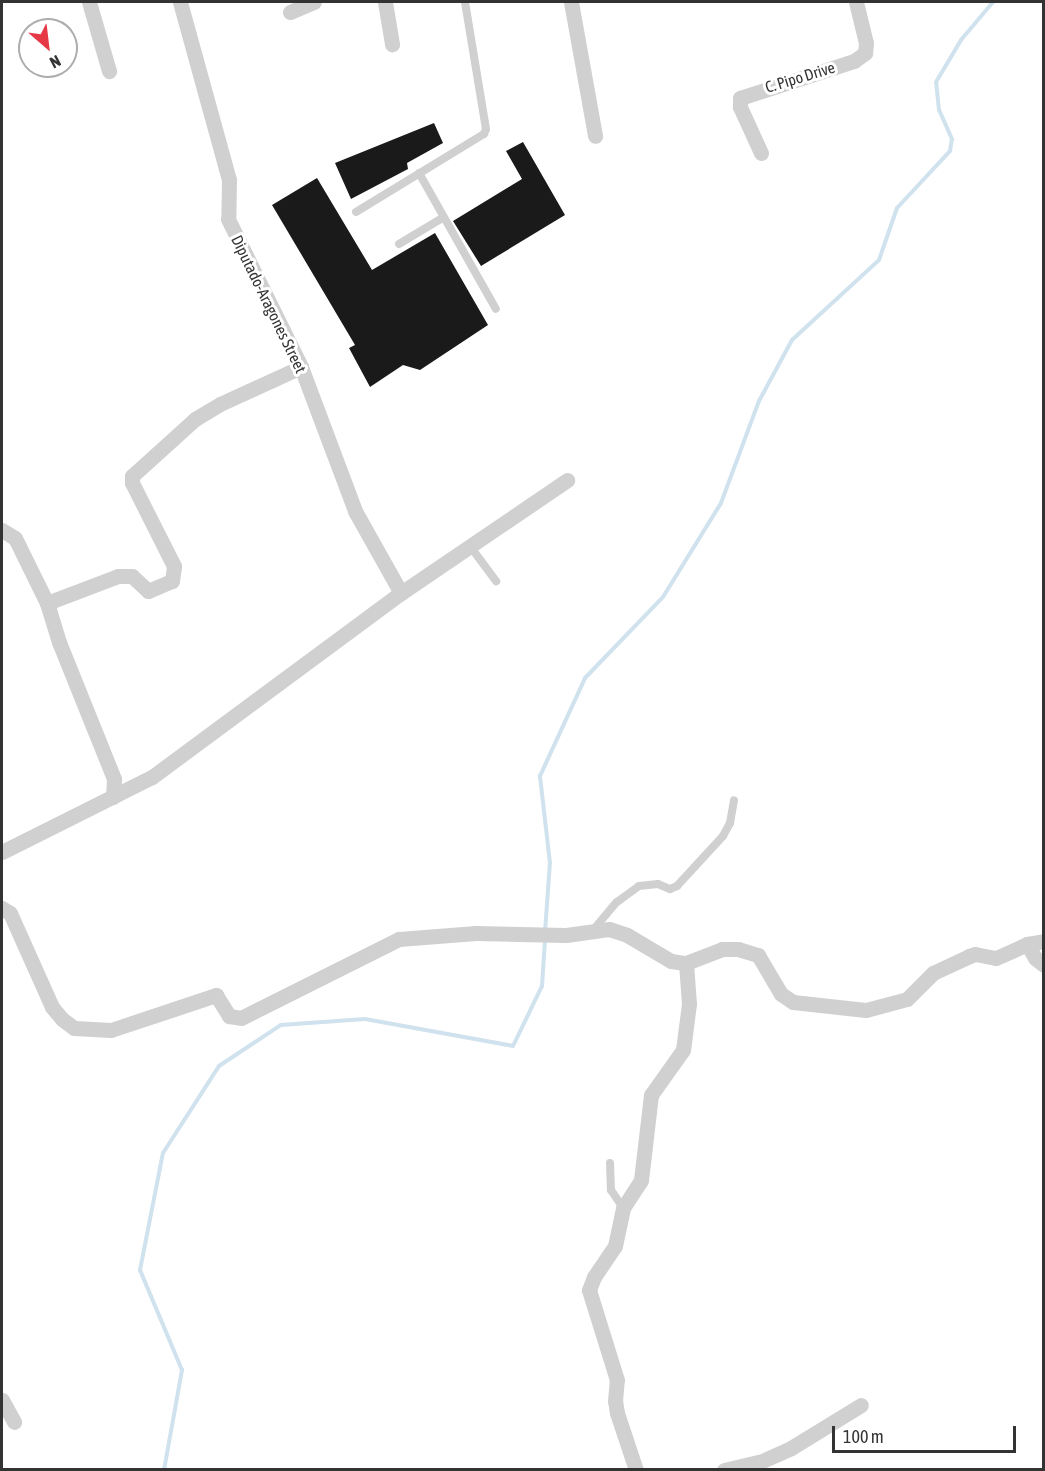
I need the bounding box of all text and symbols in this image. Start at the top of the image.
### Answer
north arrow [18,18,78,78]
text: N [47,52,64,72]
street label: C. Pipo Drive [763,57,837,97]
street label: Diputado-Aragones Street [227,232,311,376]
scale bar [835,1414,1020,1452]
text: 100 m [843,1426,884,1447]

